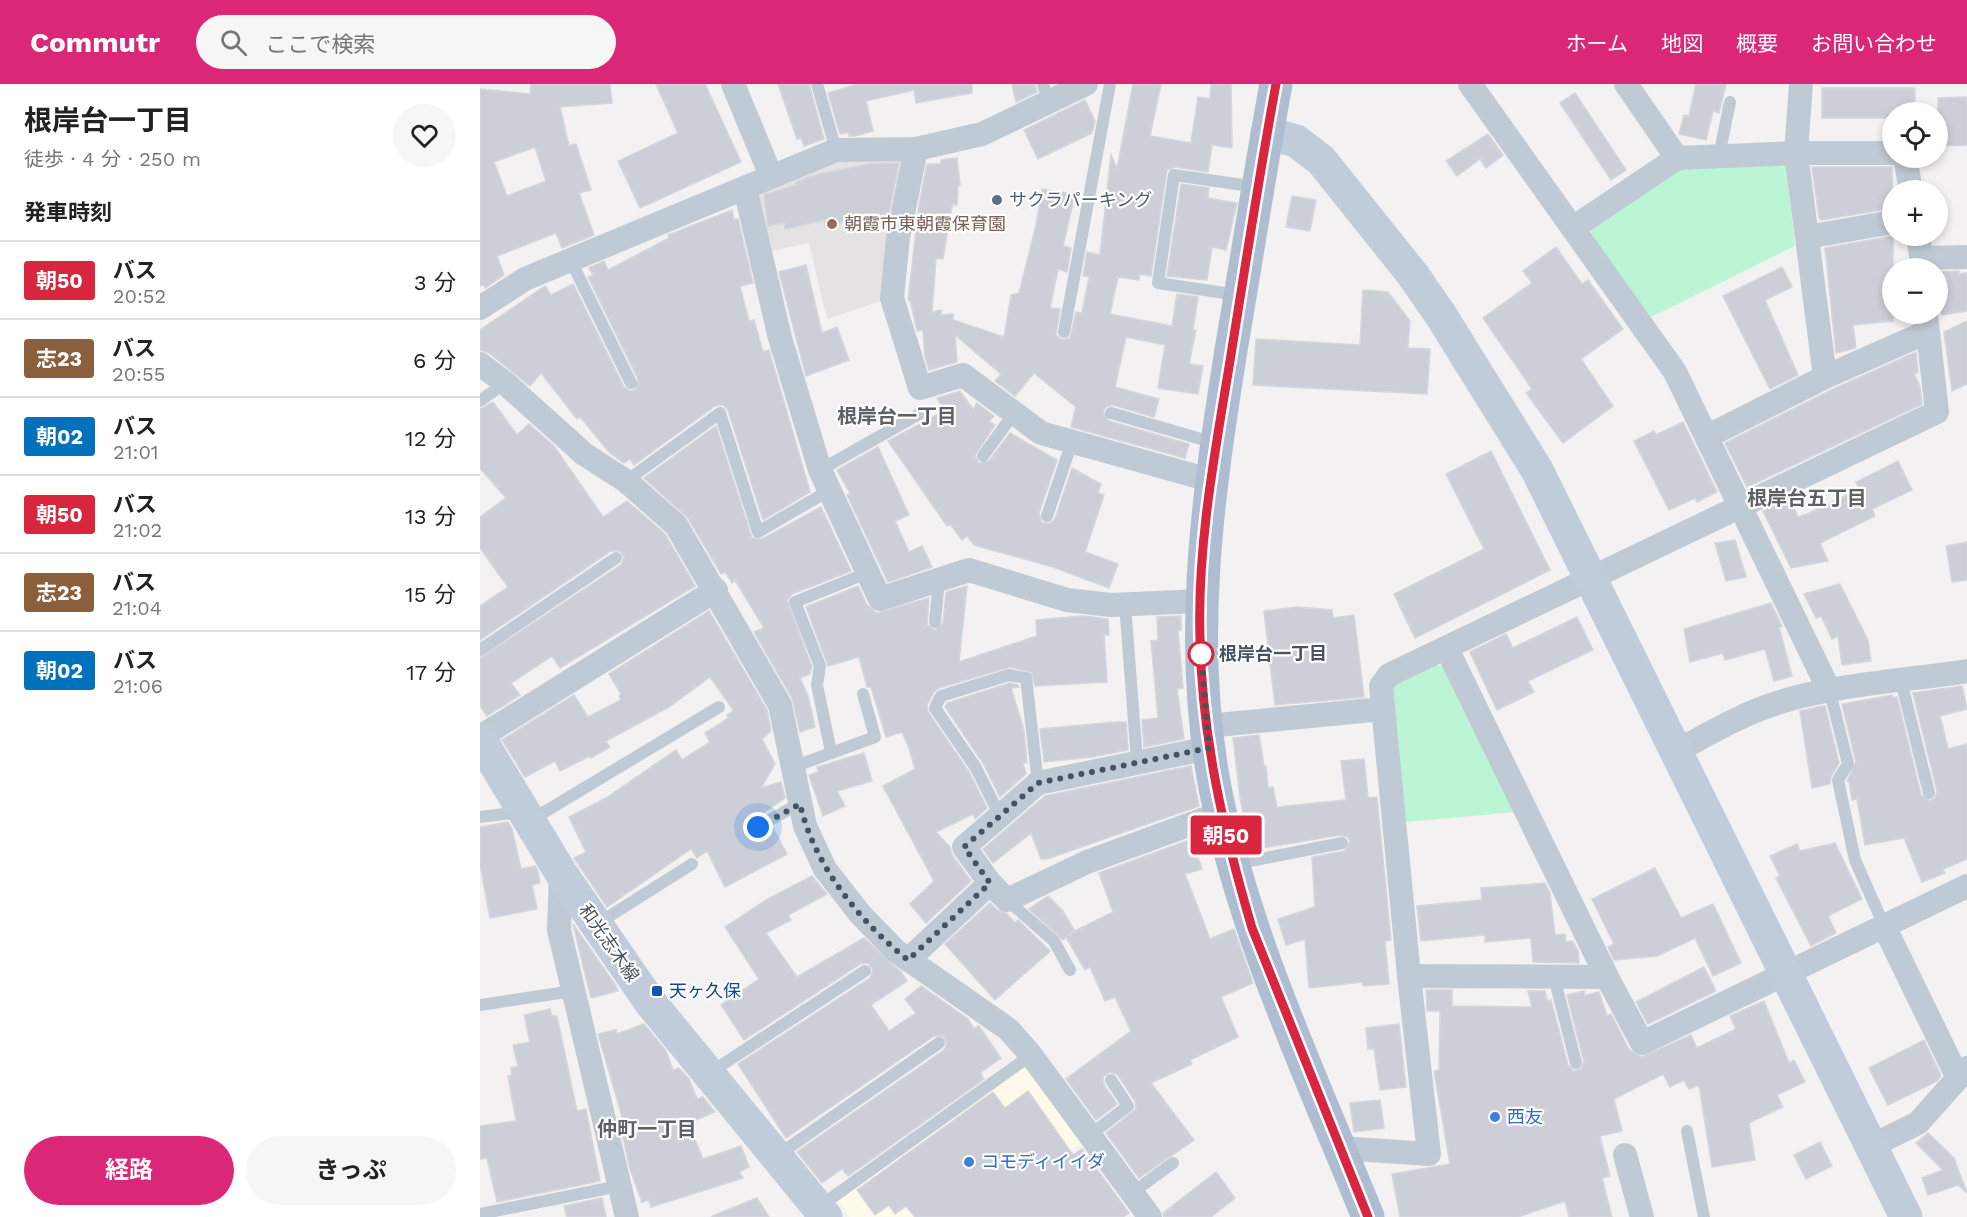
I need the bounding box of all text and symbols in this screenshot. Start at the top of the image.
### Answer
search box [196,15,616,69]
text: Commutr [30,26,160,59]
icon: search [217,26,250,59]
text: ホーム [1566,31,1628,56]
text: 地図 [1661,31,1703,56]
text: 概要 [1736,31,1778,56]
text: お問い合わせ [1811,31,1937,56]
text: ここで検索 [265,32,375,57]
map controls [1882,102,1948,324]
button: locate [1882,102,1948,168]
text: 根岸台一丁目 [24,104,192,137]
button: heart [393,104,456,167]
text: 徒歩 · 4 分 · 250 m [24,147,201,171]
button: + [1882,180,1948,246]
place label: サクラパーキング [1009,189,1152,210]
marker: サクラパーキング [990,193,1004,207]
text: 発車時刻 [24,200,112,225]
place label: 朝霞市東朝霞保育園 [844,213,1006,234]
marker: 朝霞市東朝霞保育園 [825,217,839,231]
text: バス [113,258,157,283]
button: − [1882,258,1948,324]
text: 朝50 [36,268,83,293]
text: 3 分 [414,270,456,295]
text: 20:52 [113,284,166,308]
text: バス [112,336,156,361]
text: 志23 [36,346,82,371]
text: 6 分 [413,348,456,373]
text: 20:55 [112,362,165,386]
district label: 根岸台一丁目 [837,404,957,428]
text: バス [113,414,157,439]
text: 朝02 [36,424,83,449]
text: 12 分 [405,426,456,451]
text: 21:01 [113,440,159,464]
district label: 根岸台五丁目 [1747,486,1867,510]
text: バス [113,492,157,517]
text: 朝50 [36,502,83,527]
text: 13 分 [405,504,456,529]
text: 21:02 [113,518,162,542]
text: バス [112,570,156,595]
text: 志23 [36,580,82,605]
text: 15 分 [405,582,456,607]
text: 21:04 [112,596,162,620]
marker: 根岸台一丁目 [1188,641,1214,667]
place label: 根岸台一丁目 [1219,643,1327,664]
text: バス [113,648,157,673]
text: 朝02 [36,658,83,683]
text: 17 分 [406,660,456,685]
text: 21:06 [113,674,163,698]
your location [743,812,773,842]
line badge: 朝50 [1192,816,1260,855]
text: 朝50 [1203,823,1249,848]
street label: 和光志木線 [575,900,644,986]
place label: 天ヶ久保 [669,980,741,1001]
marker: 天ヶ久保 [650,984,664,998]
place label: 西友 [1507,1106,1543,1127]
marker: 西友 [1488,1110,1502,1124]
district label: 仲町一丁目 [597,1117,697,1141]
button: 経路 [24,1136,234,1205]
button: きっぷ [246,1136,456,1205]
place label: コモディイイダ [981,1151,1105,1172]
marker: コモディイイダ [962,1155,976,1169]

